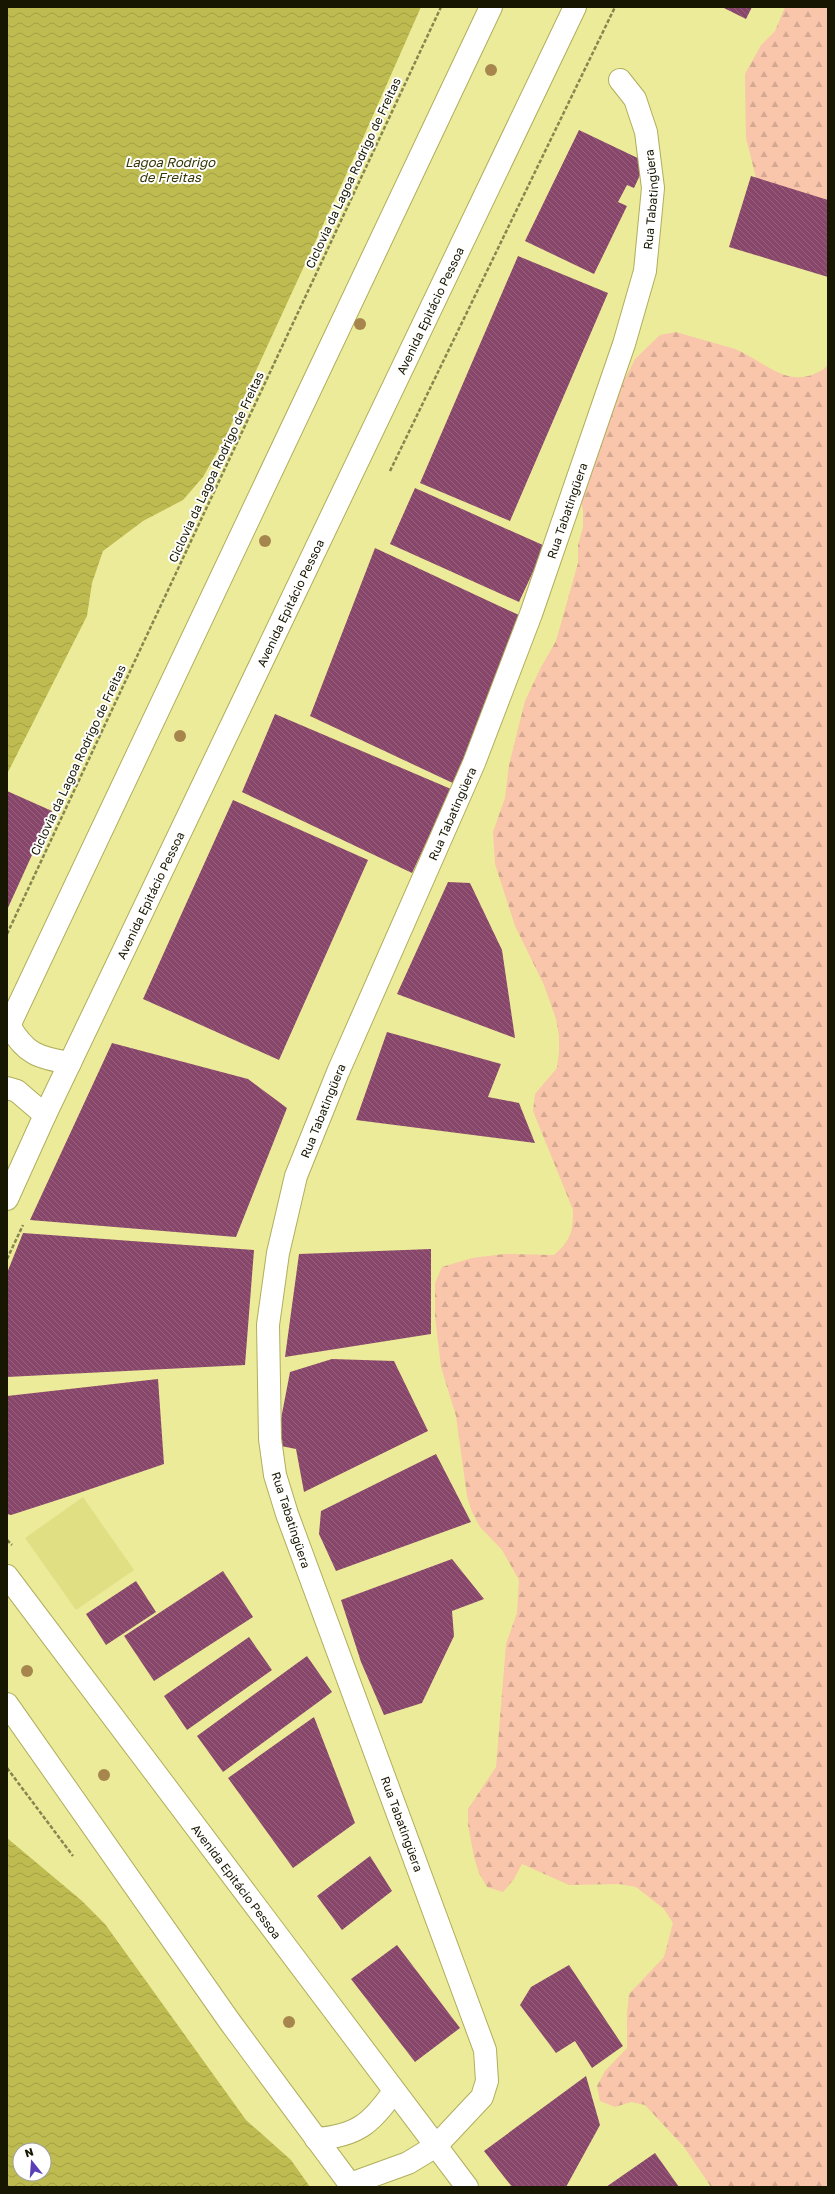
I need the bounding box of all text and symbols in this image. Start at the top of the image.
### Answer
street label: Ciclovia da Lagoa Rodrigo de Freitas [302,75,404,271]
street label: Rua Tabatingüera [640,149,661,250]
water label: Lagoa Rodrigo de Freitas [125,154,216,185]
street label: Avenida Epitácio Pessoa [393,244,467,377]
street label: Ciclovia da Lagoa Rodrigo de Freitas [165,369,267,565]
street label: Rua Tabatingüera [543,461,590,561]
street label: Avenida Epitácio Pessoa [253,537,327,669]
street label: Ciclovia da Lagoa Rodrigo de Freitas [27,662,129,858]
street label: Rua Tabatingüera [425,764,479,863]
street label: Avenida Epitácio Pessoa [113,829,187,961]
street label: Rua Tabatingüera [297,1061,348,1160]
street label: Rua Tabatingüera [268,1470,314,1570]
street label: Rua Tabatingüera [378,1774,426,1874]
street label: Avenida Epitácio Pessoa [189,1821,285,1941]
north arrow [12,2142,52,2182]
text: N [23,2145,35,2159]

